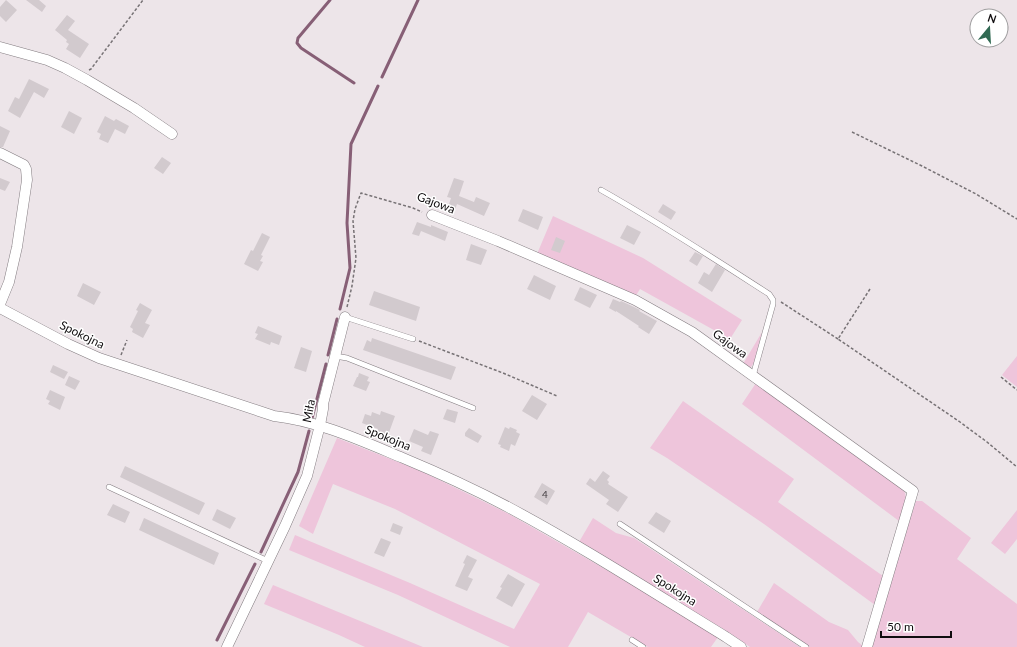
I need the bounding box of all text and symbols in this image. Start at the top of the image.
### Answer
north arrow [969,8,1009,48]
text: N [986,11,998,26]
street label: Gajowa [415,188,457,217]
street label: Spokojna [57,317,107,352]
street label: Gajowa [710,326,751,361]
street label: Miła [299,398,318,424]
street label: Spokojna [363,422,413,453]
house number: 4 [542,488,548,500]
street label: Spokojna [651,570,700,609]
scale bar [881,613,951,639]
text: 50 m [887,619,914,634]

